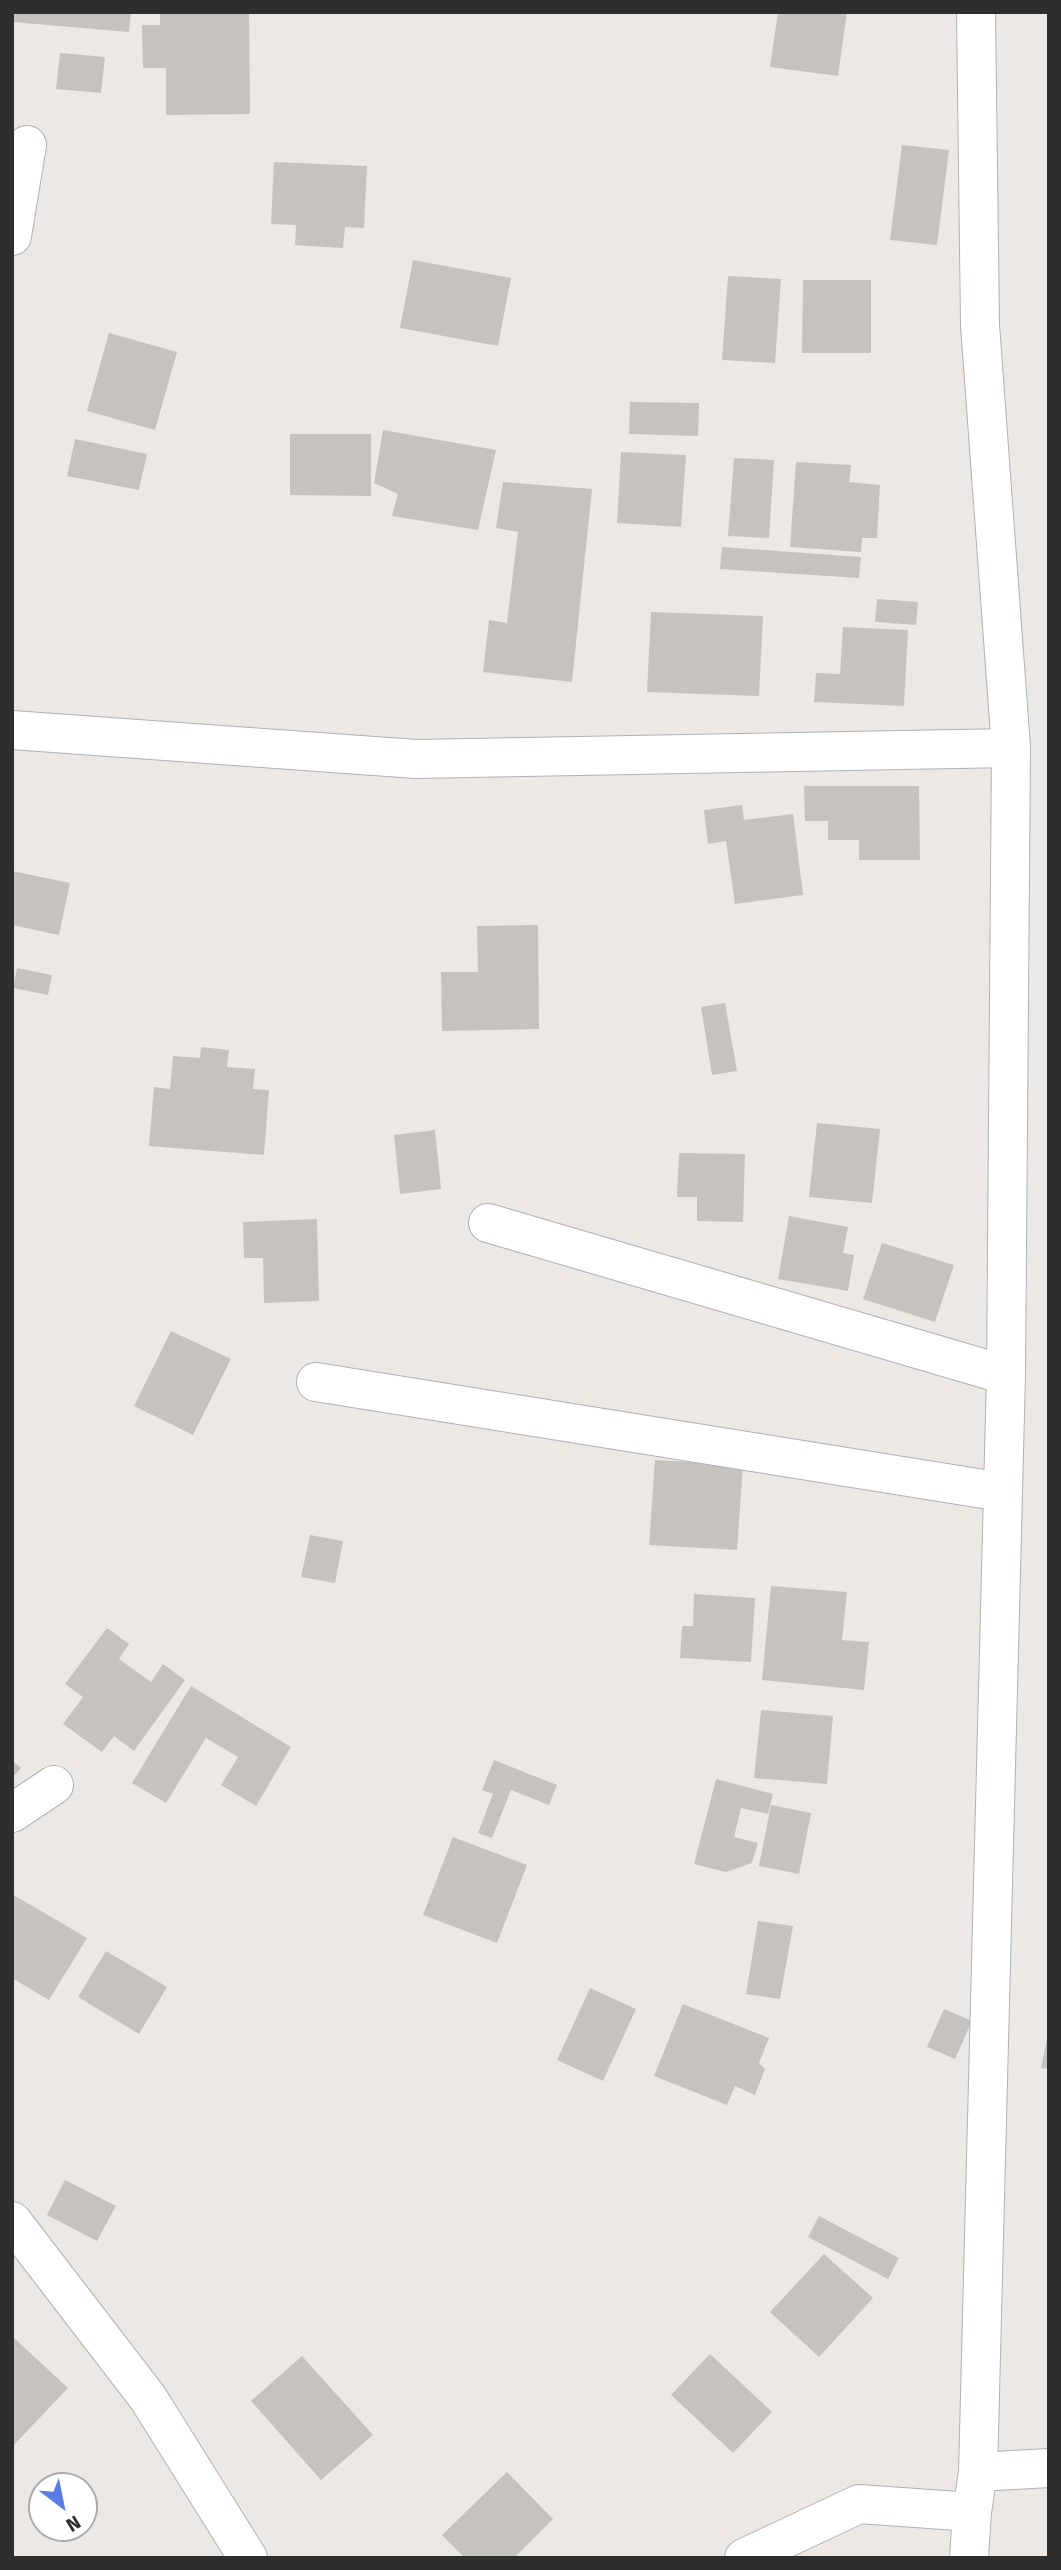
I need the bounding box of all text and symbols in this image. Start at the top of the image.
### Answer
north arrow [28,2472,98,2542]
text: N [62,2510,85,2537]

